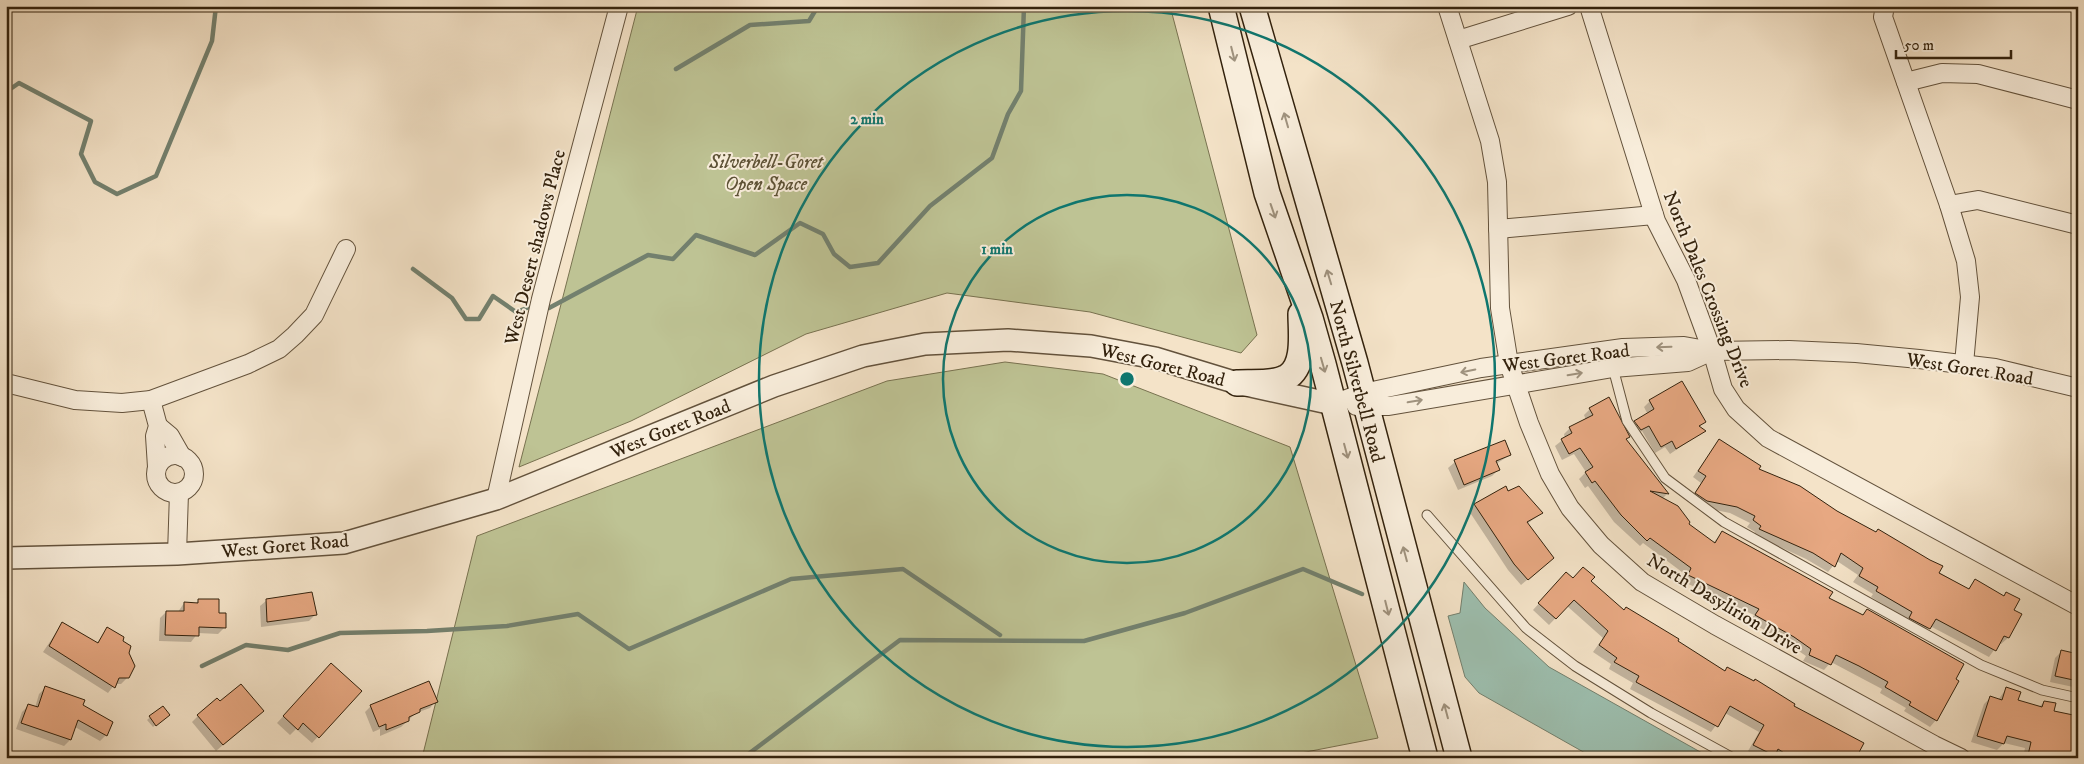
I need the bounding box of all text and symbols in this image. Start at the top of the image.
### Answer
scale bar [1896,28,2012,60]
text: 50 m [1904,36,1934,55]
one-way arrow [1229,45,1238,61]
text: 2 min [850,110,884,129]
one-way arrow [1281,112,1291,128]
street label: West Desert shadows Place [500,147,571,349]
park label: Silverbell-Goret Open Space [708,151,824,197]
street label: North Dales Crossing Drive [1658,188,1758,391]
one-way arrow [1269,203,1278,218]
text: 1 min [981,240,1013,259]
one-way arrow [1323,269,1333,285]
street label: North Silverbell Road [1324,298,1389,465]
street label: West Goret Road [1097,339,1228,392]
street label: West Goret Road [1500,339,1631,378]
one-way arrow [1656,342,1672,351]
street label: West Goret Road [1904,348,2035,391]
one-way arrow [1319,357,1328,373]
one-way arrow [1461,366,1477,376]
one-way arrow [1567,369,1583,379]
centre of rings [1118,370,1136,388]
street label: West Goret Road [606,395,735,464]
one-way arrow [1406,396,1422,406]
one-way arrow [1342,443,1351,459]
street label: West Goret Road [219,529,350,564]
one-way arrow [1399,546,1409,562]
street label: North Dasylirion Drive [1642,549,1806,660]
one-way arrow [1383,600,1392,616]
one-way arrow [1441,703,1451,719]

